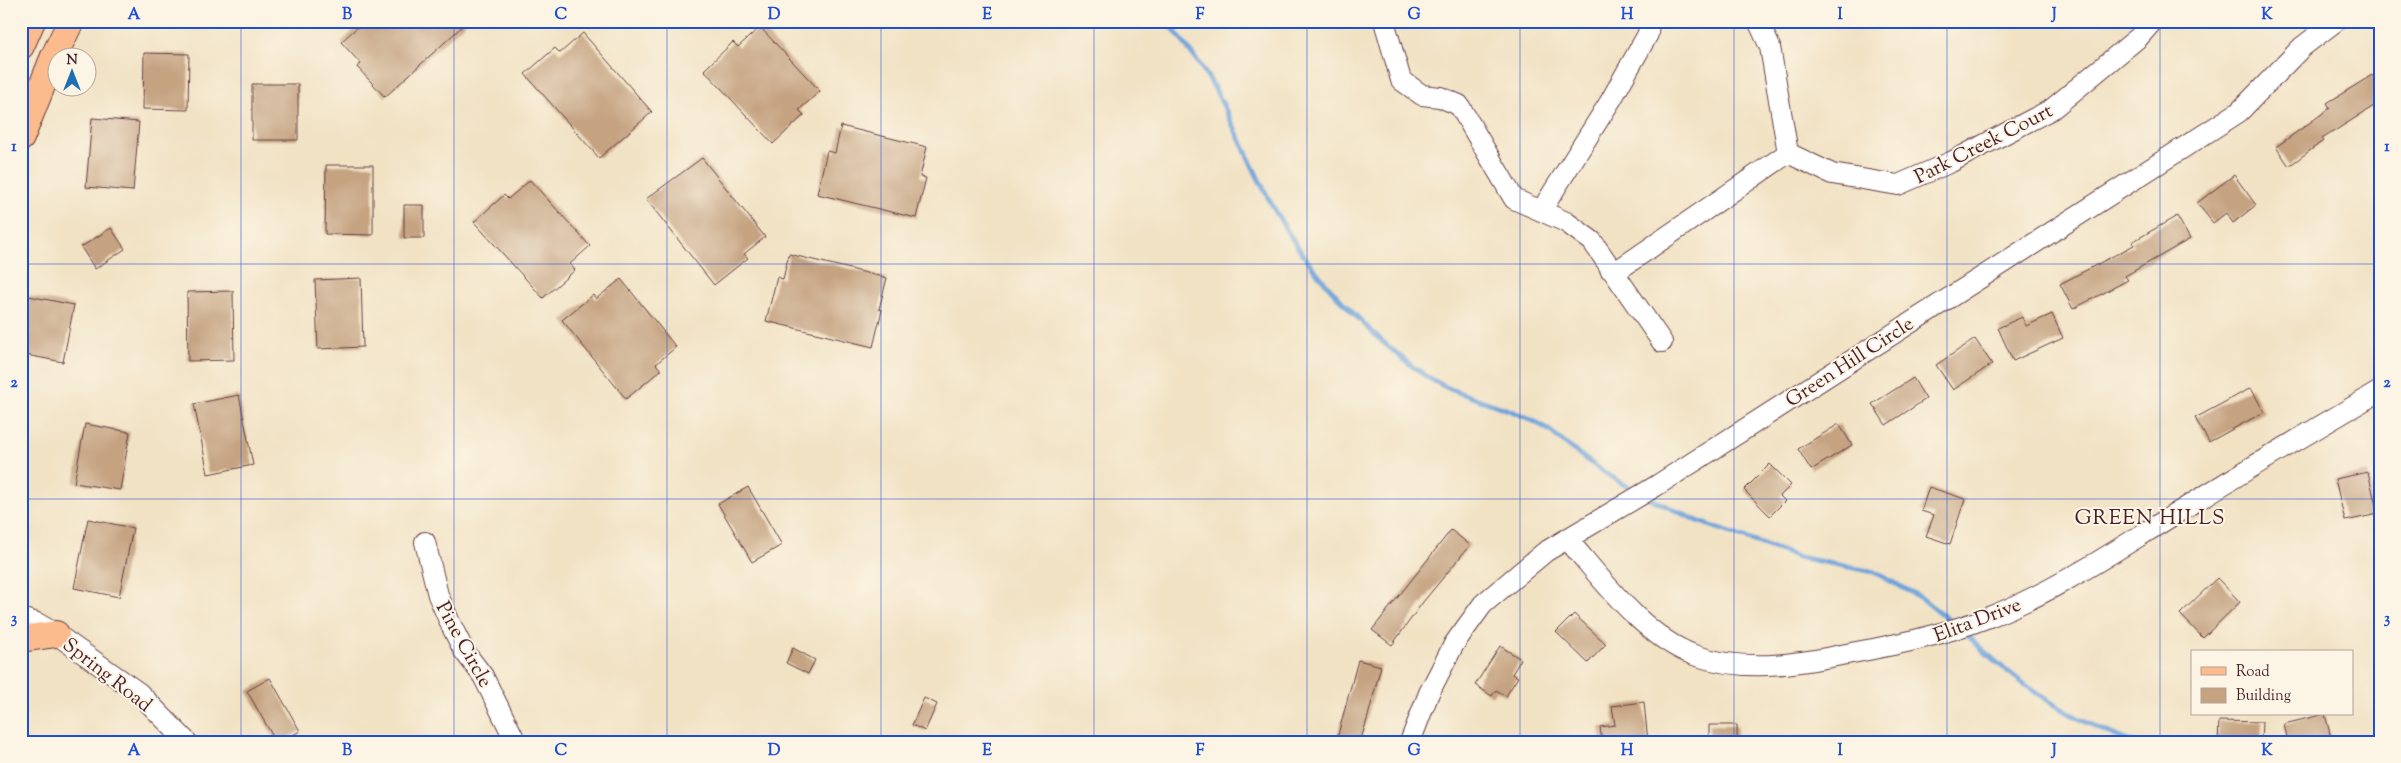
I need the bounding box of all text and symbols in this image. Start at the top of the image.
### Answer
text: A [128,4,141,27]
text: B [342,4,352,27]
text: C [555,4,568,27]
text: D [768,4,781,27]
text: E [982,4,992,27]
text: F [1196,4,1205,27]
text: G [1407,4,1421,27]
text: H [1621,4,1634,27]
text: I [1837,4,1843,27]
text: J [2050,4,2057,27]
text: K [2261,4,2273,27]
north arrow [48,48,98,98]
text: N [66,51,78,71]
street label: Park Creek Court [1910,98,2059,193]
text: 1 [11,136,17,159]
text: 1 [2384,136,2390,159]
street label: Green Hill Circle [1780,311,1920,416]
text: 2 [10,372,18,395]
text: 2 [2383,372,2391,395]
district label: GREEN HILLS [2074,504,2226,534]
street label: Elita Drive [1930,591,2026,651]
street label: Pine Circle [427,597,498,694]
text: 3 [11,608,18,631]
text: 3 [2384,608,2391,631]
street label: Spring Road [55,632,157,720]
legend [2191,650,2354,716]
text: Road [2236,662,2270,683]
text: Building [2236,686,2291,707]
text: A [128,740,141,763]
text: B [342,740,352,763]
text: C [555,740,568,763]
text: D [768,740,781,763]
text: E [982,740,992,763]
text: F [1196,740,1205,763]
text: G [1407,740,1421,763]
text: H [1621,740,1634,763]
text: I [1837,740,1843,763]
text: J [2050,740,2057,763]
text: K [2261,740,2273,763]

